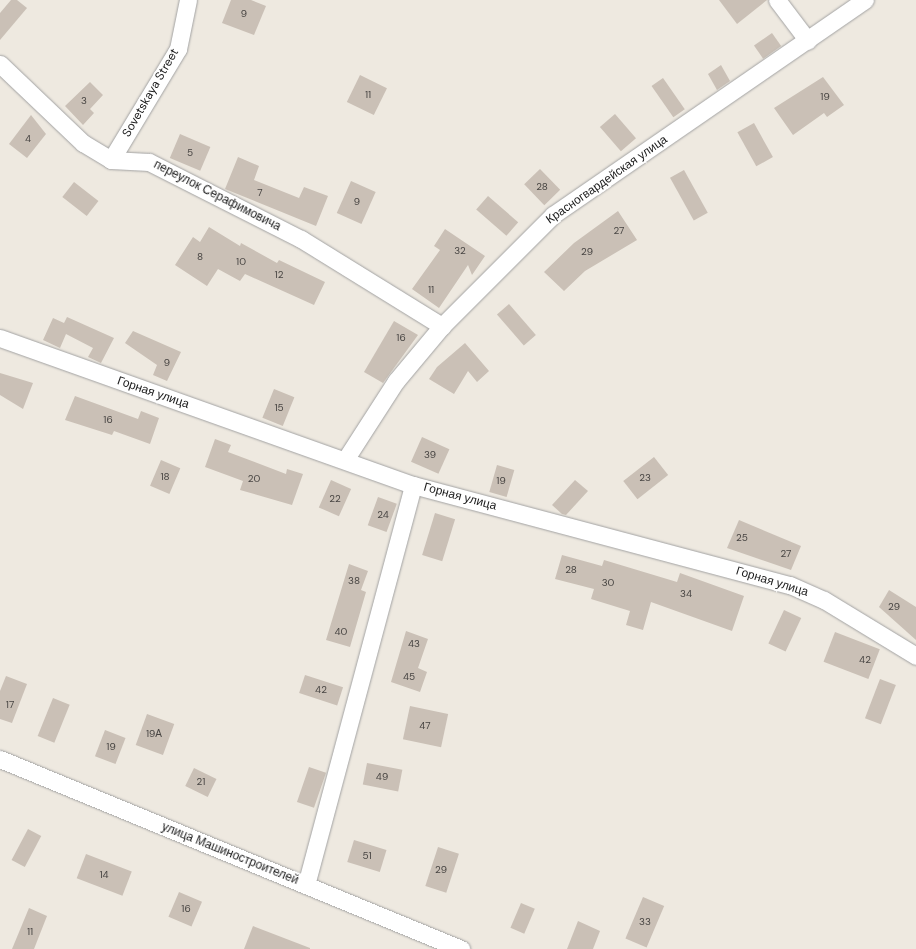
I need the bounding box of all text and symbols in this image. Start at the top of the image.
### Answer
house number: 9 [241,8,247,20]
street label: Sovetskaya Street [120,46,182,140]
house number: 11 [365,89,371,101]
house number: 19 [820,91,830,103]
house number: 3 [81,95,87,107]
house number: 4 [25,133,31,145]
street label: Красногвардейская улица [544,133,670,227]
house number: 5 [187,147,193,159]
street label: переулок Серафимовича [151,158,283,234]
house number: 28 [536,181,548,193]
house number: 7 [257,187,263,199]
house number: 9 [354,196,360,208]
house number: 27 [614,225,624,237]
house number: 32 [454,245,466,257]
house number: 29 [581,246,593,258]
house number: 8 [197,251,203,263]
house number: 10 [236,256,246,268]
house number: 12 [275,269,283,281]
house number: 11 [428,284,434,296]
house number: 16 [396,332,406,344]
house number: 9 [164,357,170,369]
street label: Горная улица [115,374,191,412]
house number: 15 [274,402,284,414]
house number: 16 [103,414,113,426]
house number: 39 [424,449,436,461]
house number: 18 [160,471,170,483]
house number: 23 [639,472,651,484]
house number: 20 [248,473,260,485]
house number: 19 [496,475,506,487]
street label: Горная улица [422,480,498,514]
house number: 22 [329,493,341,505]
house number: 24 [377,509,389,521]
house number: 25 [736,532,748,544]
house number: 27 [781,548,791,560]
house number: 28 [565,564,577,576]
street label: Горная улица [734,564,810,600]
house number: 38 [348,575,360,587]
house number: 30 [602,577,614,589]
house number: 34 [680,588,692,600]
house number: 29 [888,601,900,613]
house number: 40 [335,626,347,638]
house number: 43 [408,638,420,650]
house number: 42 [859,654,871,666]
house number: 45 [403,671,415,683]
house number: 42 [315,684,327,696]
house number: 17 [6,699,14,711]
house number: 47 [419,720,431,732]
house number: 19А [146,728,162,740]
house number: 19 [106,741,116,753]
house number: 49 [376,771,388,783]
house number: 21 [197,776,205,788]
street label: улица Машиностроителей [160,820,300,888]
house number: 51 [362,850,372,862]
house number: 29 [435,864,447,876]
house number: 14 [99,869,109,881]
house number: 16 [181,903,191,915]
house number: 33 [639,916,651,928]
house number: 11 [27,926,33,938]

